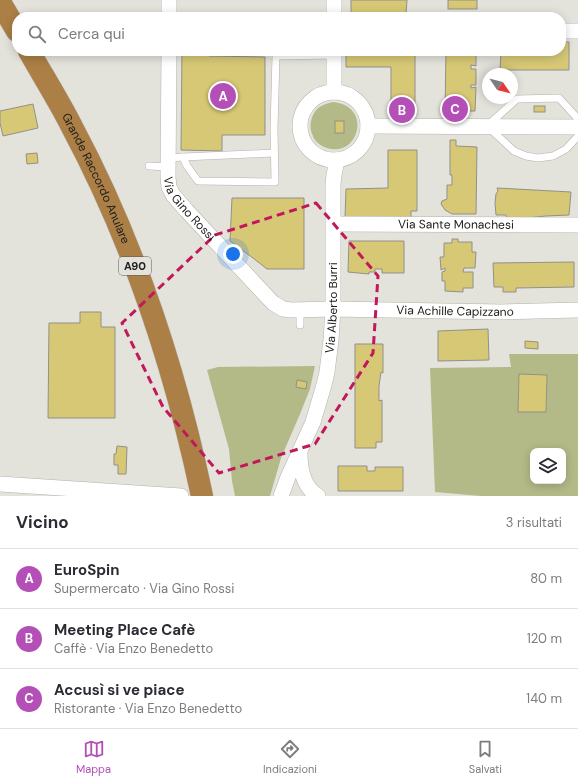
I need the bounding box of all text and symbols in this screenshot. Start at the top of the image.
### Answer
search box [12,12,566,56]
icon: search [26,23,48,45]
text: Cerca qui [58,24,125,44]
north arrow [482,68,518,104]
pin: A [210,81,236,111]
pin: C [442,94,468,124]
pin: B [389,95,415,125]
street label: Grande Raccordo Anulare [58,110,134,246]
street label: Via Gino Rossi [160,176,219,244]
street label: Via Sante Monachesi [398,216,514,233]
your location [223,244,243,264]
road number: A90 [119,257,151,275]
street label: Via Alberto Burri [321,262,341,354]
street label: Via Achille Capizzano [396,302,514,320]
map controls [530,448,566,484]
button: layers [530,448,566,484]
text: Vicino [16,511,69,533]
text: 3 risultati [506,514,562,531]
text: EuroSpin [54,560,119,580]
text: A [24,570,34,587]
text: 80 m [530,570,562,587]
text: Supermercato · Via Gino Rossi [54,580,234,597]
text: Meeting Place Cafè [54,620,195,640]
text: B [25,630,33,647]
text: 120 m [527,630,562,647]
text: Caffè · Via Enzo Benedetto [54,640,213,657]
text: Accusì si ve piace [54,680,184,700]
text: C [24,690,34,707]
text: 140 m [526,690,562,707]
text: Ristorante · Via Enzo Benedetto [54,700,242,717]
tab: Mappa [76,738,111,776]
tab: Indicazioni [263,738,317,776]
tab: Salvati [469,738,502,776]

